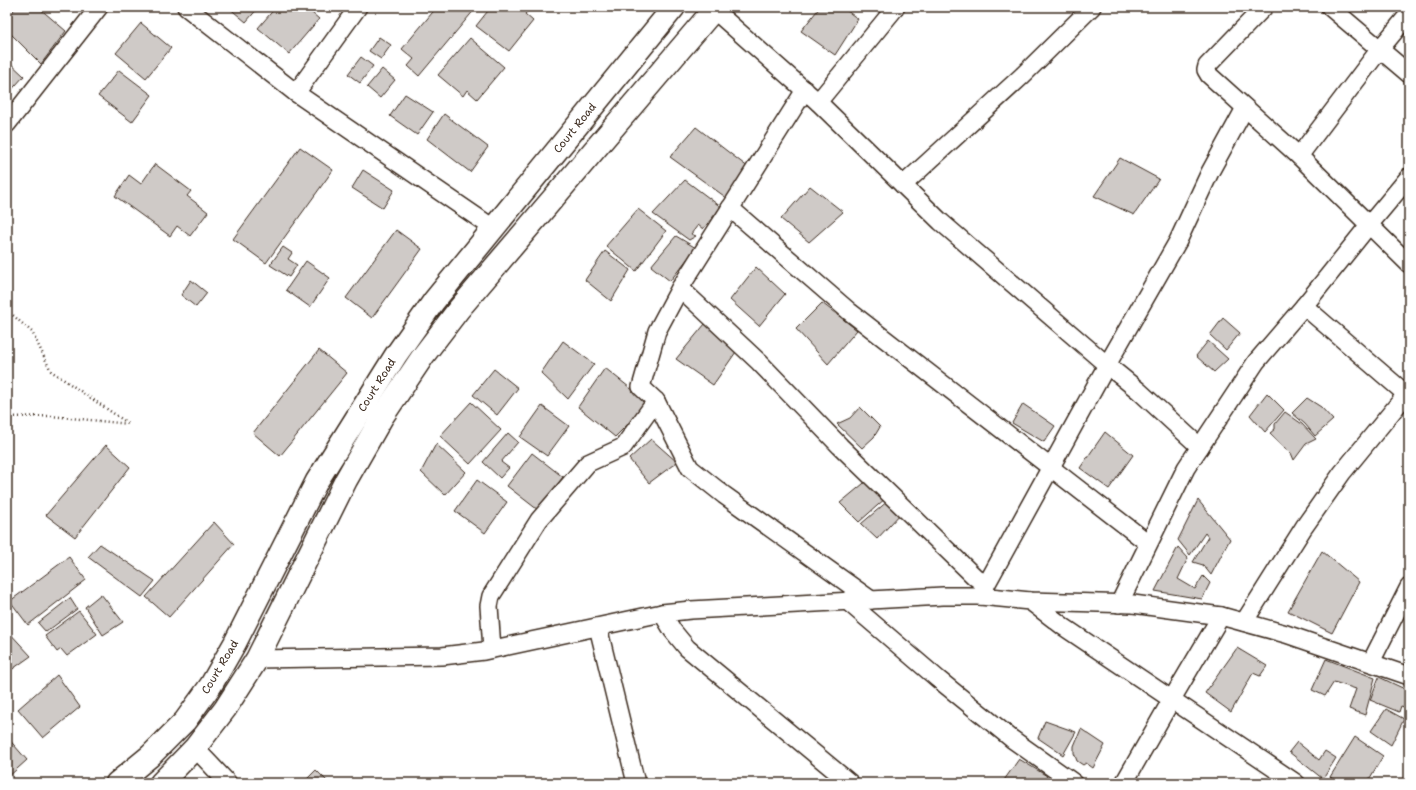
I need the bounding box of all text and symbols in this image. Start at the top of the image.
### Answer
street label: Court Road [550,100,600,156]
street label: Court Road [355,355,399,415]
street label: Court Road [198,637,242,697]

